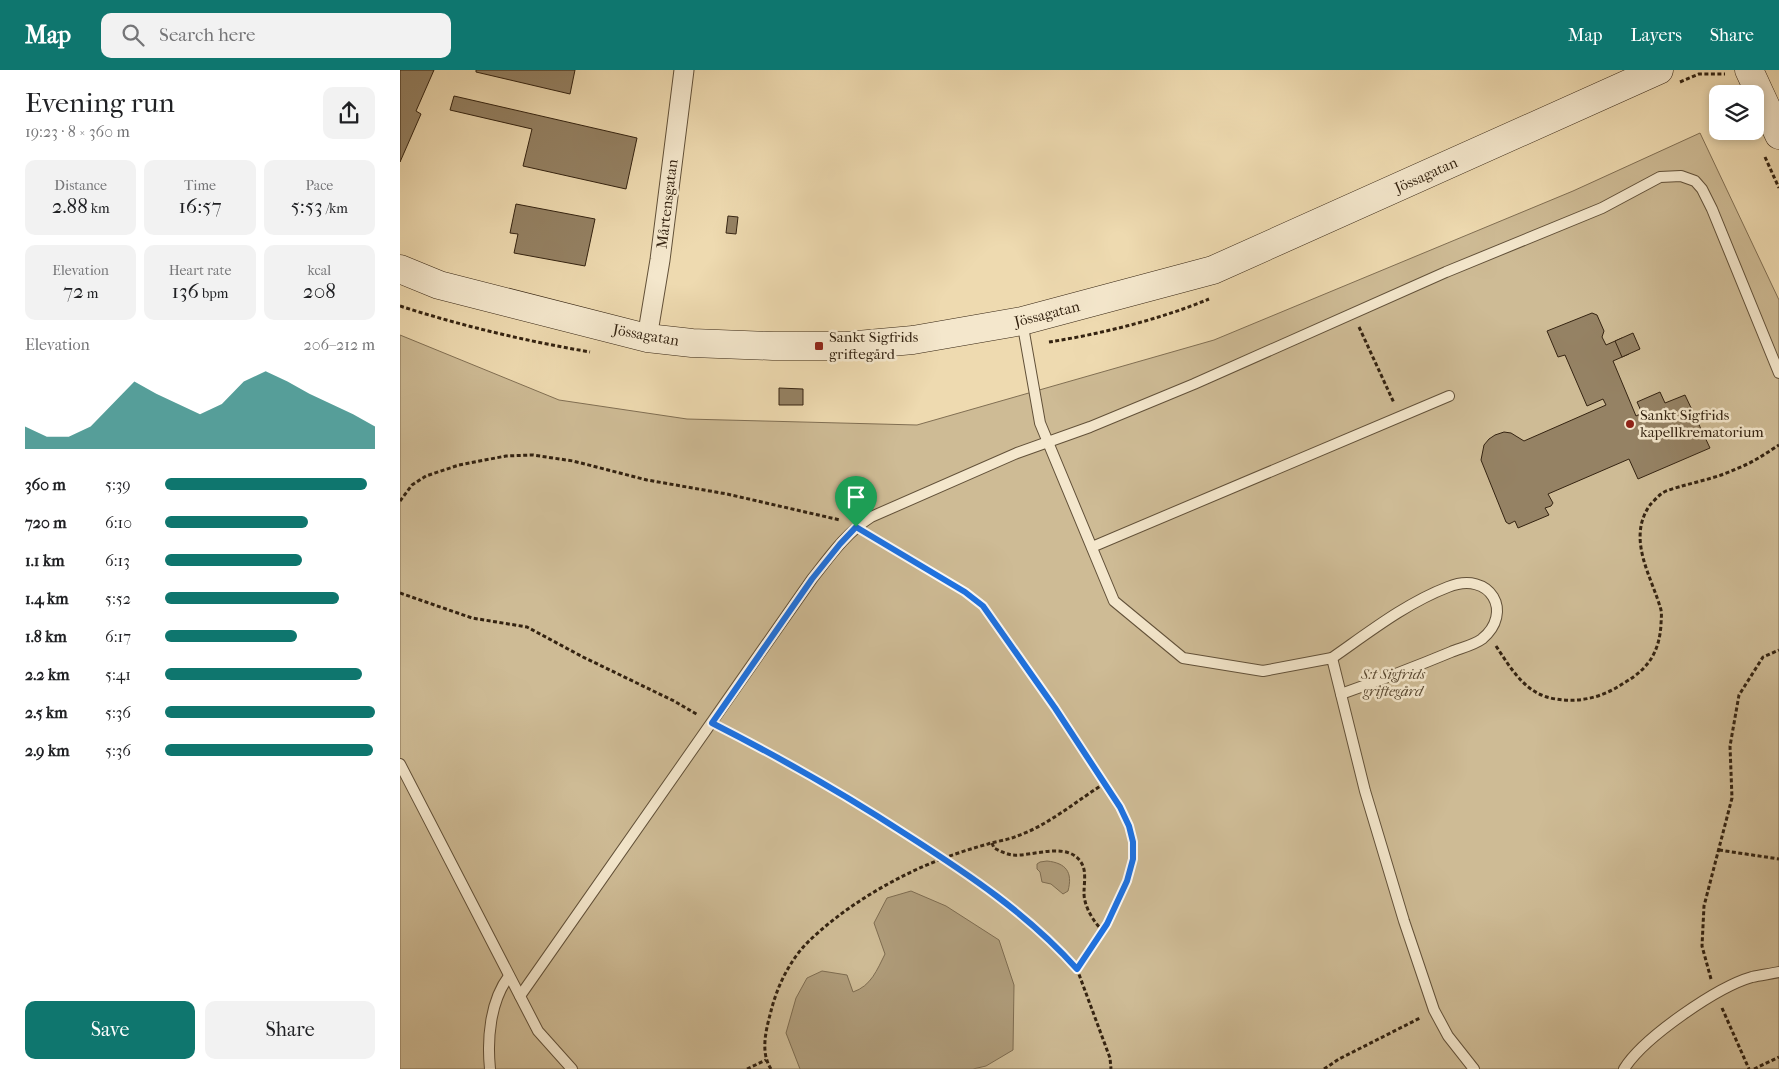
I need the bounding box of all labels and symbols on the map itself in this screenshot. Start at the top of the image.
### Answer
street label: Jössagatan [1391,153,1460,197]
street label: Mårtensgatan [653,158,681,250]
street label: Jössagatan [1011,297,1082,331]
street label: Jössagatan [611,320,681,350]
place label: Sankt Sigfrids griftegård [829,328,919,363]
marker: Sankt Sigfrids griftegård [813,340,825,352]
place label: Sankt Sigfrids kapellkrematorium [1640,406,1764,441]
marker: Sankt Sigfrids kapellkrematorium [1624,418,1636,430]
pin [835,476,877,527]
park label: S:t Sigfrids griftegård [1360,665,1425,700]

